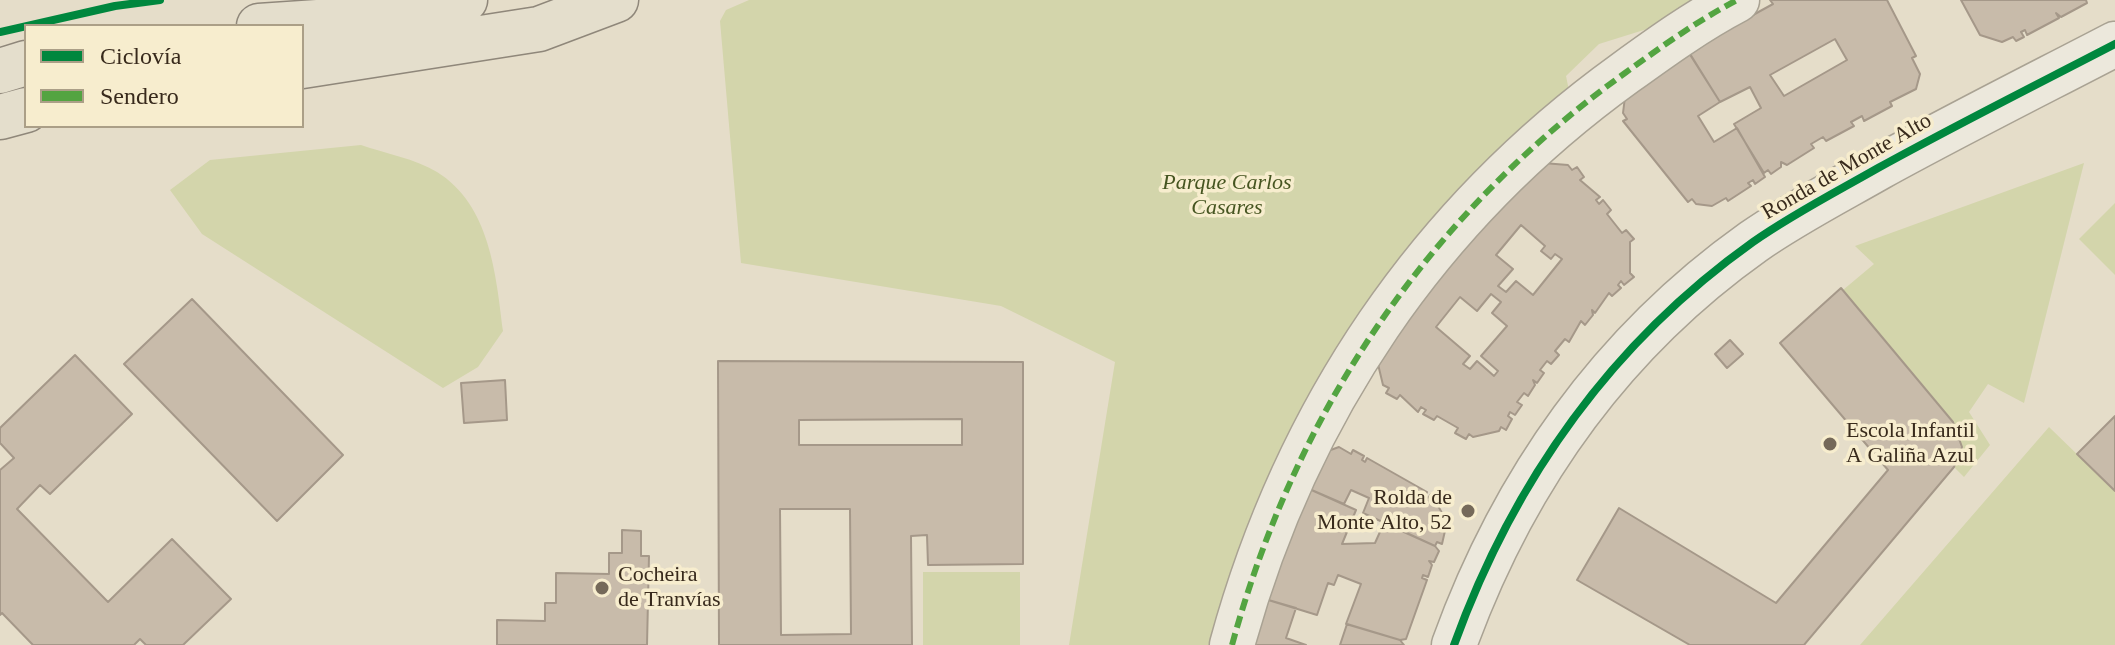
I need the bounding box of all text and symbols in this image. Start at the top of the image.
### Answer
legend [24,24,304,128]
text: Ciclovía [100,43,181,69]
text: Sendero [100,83,179,109]
street label: Ronda de Monte Alto [1758,108,1936,226]
park label: Parque Carlos Casares [1162,170,1292,222]
place label: Escola Infantil A Galiña Azul [1846,418,1975,470]
marker: Escola Infantil A Galiña Azul [1821,435,1839,453]
place label: Rolda de Monte Alto, 52 [1317,485,1452,536]
marker: Rolda de Monte Alto, 52 [1459,502,1477,520]
place label: Cocheira de Tranvías [618,562,720,614]
marker: Cocheira de Tranvías [593,579,611,597]

